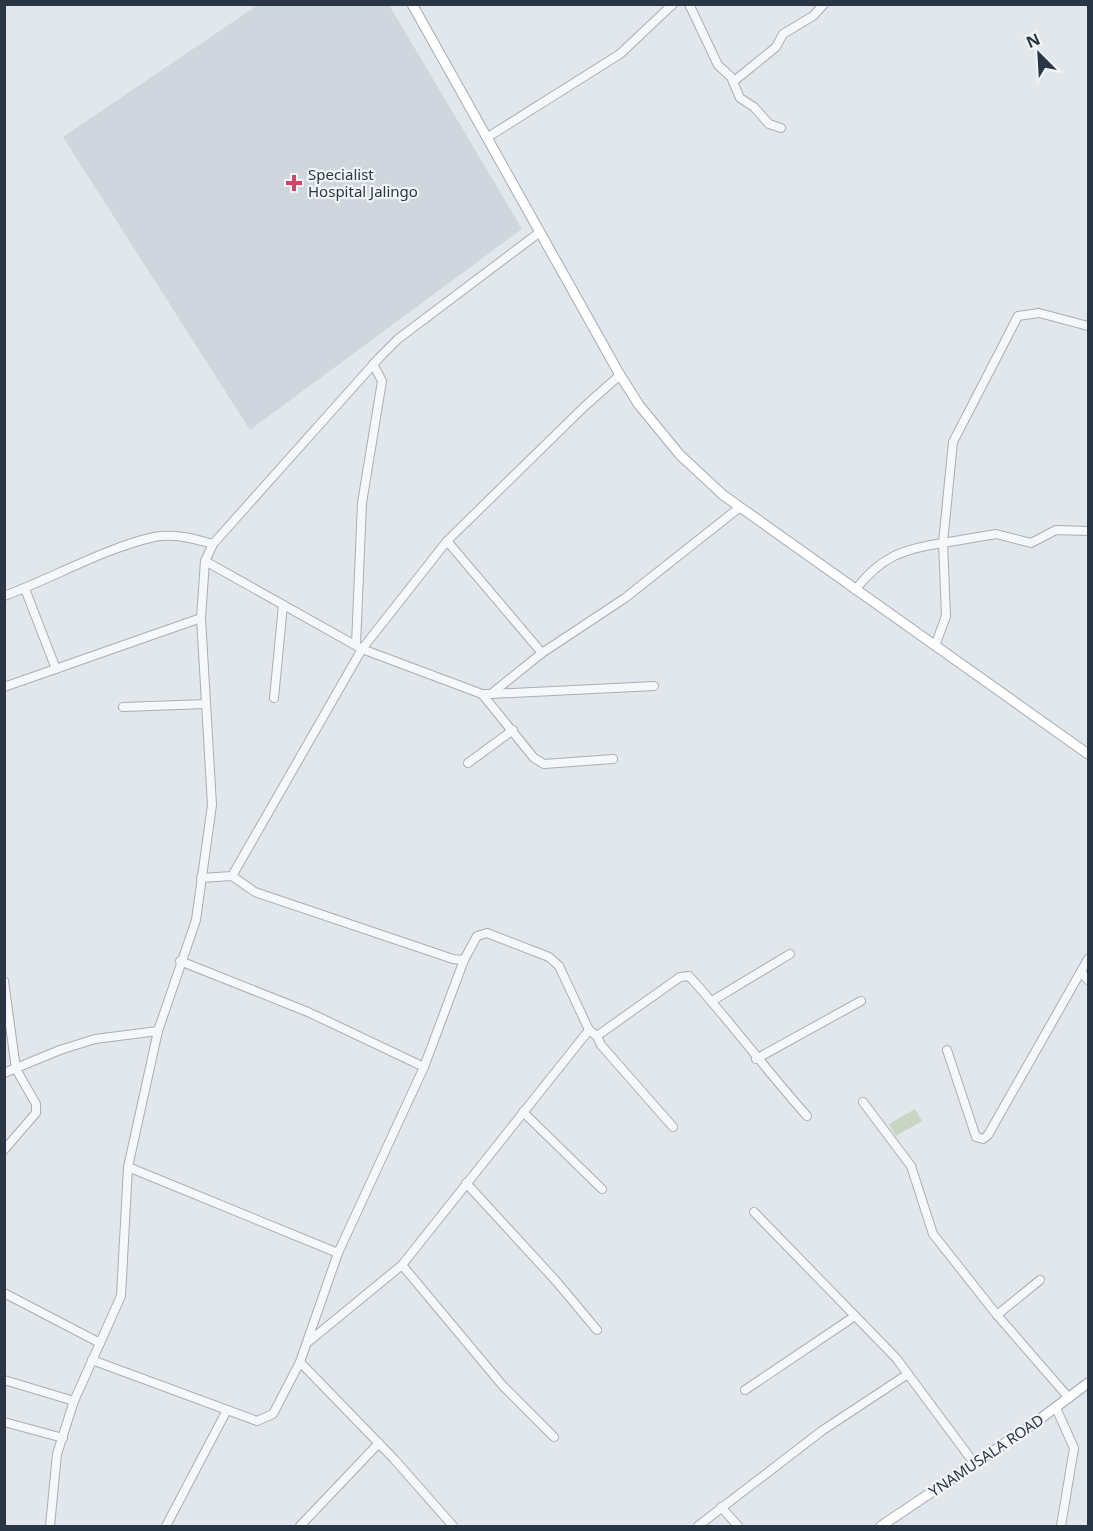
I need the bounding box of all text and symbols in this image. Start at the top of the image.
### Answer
north arrow [1009,24,1069,84]
text: N [1022,28,1043,53]
place label: Specialist Hospital Jalingo [308,164,418,201]
marker: Specialist Hospital Jalingo [285,174,303,192]
street label: YNAMUSALA ROAD [925,1409,1047,1501]

